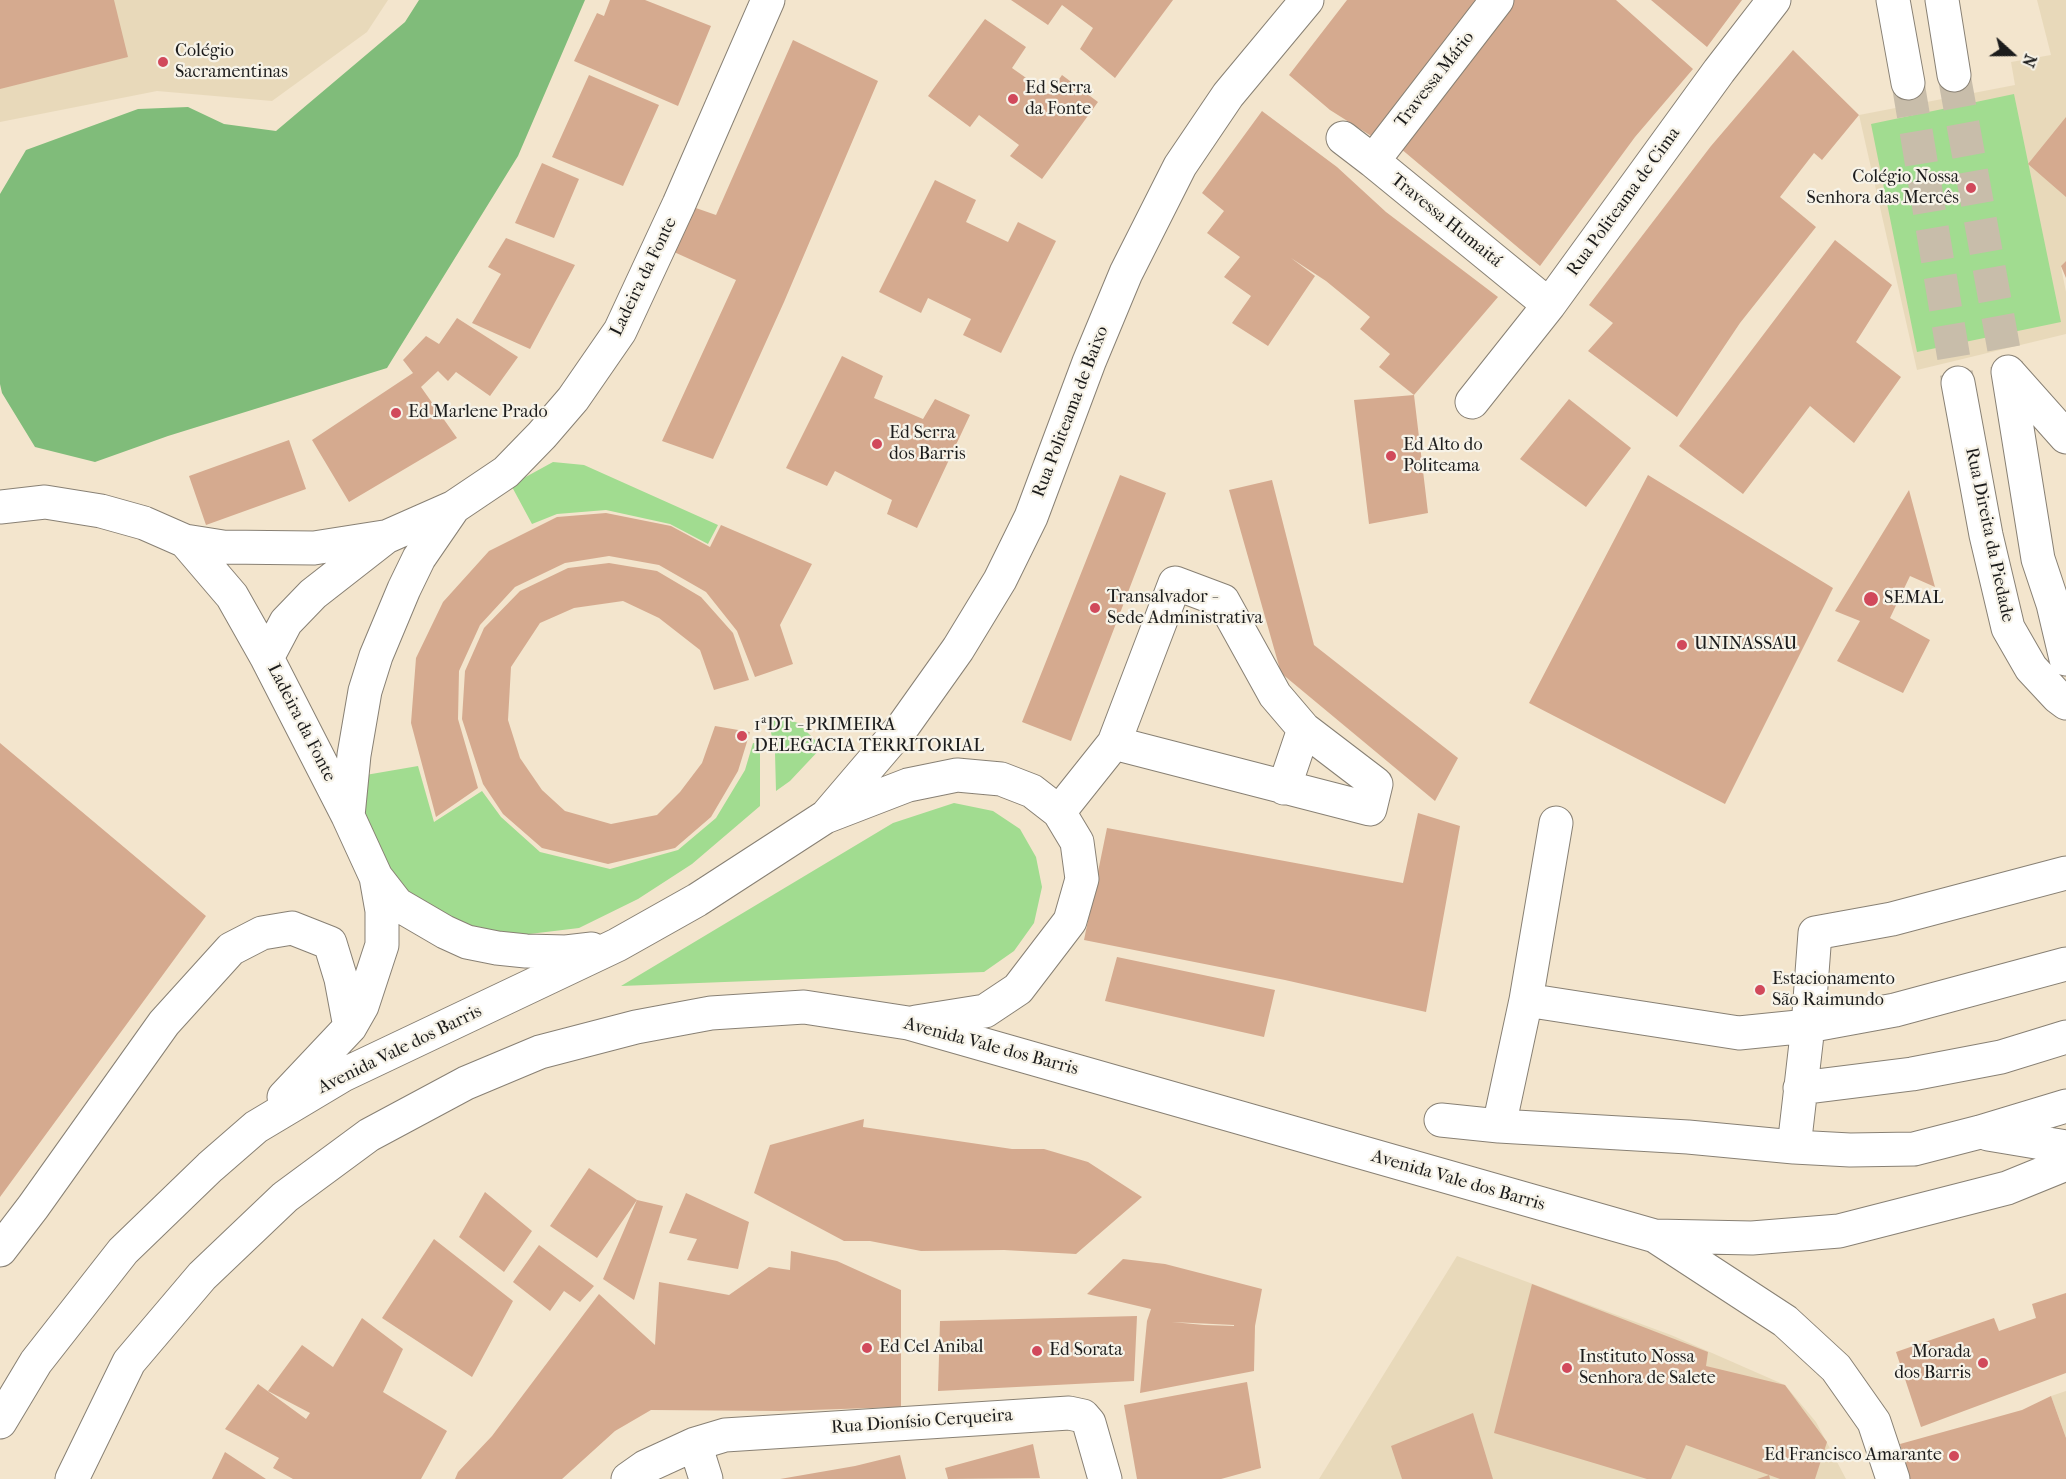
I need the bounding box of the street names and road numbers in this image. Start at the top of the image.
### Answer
street label: Travessa Mário [1391,28,1479,132]
street label: Rua Politeama de Cima [1563,123,1685,281]
street label: Travessa Humaitá [1386,169,1506,273]
street label: Ladeira da Fonte [606,214,682,340]
street label: Rua Politeama de Baixo [1028,323,1114,501]
street label: Rua Direita da Piedade [1960,446,2018,624]
street label: Ladeira da Fonte [262,660,340,786]
street label: Avenida Vale dos Barris [315,1001,485,1099]
street label: Avenida Vale dos Barris [901,1013,1081,1081]
street label: Avenida Vale dos Barris [1369,1146,1547,1216]
street label: Rua Dionísio Cerqueira [831,1405,1013,1439]

